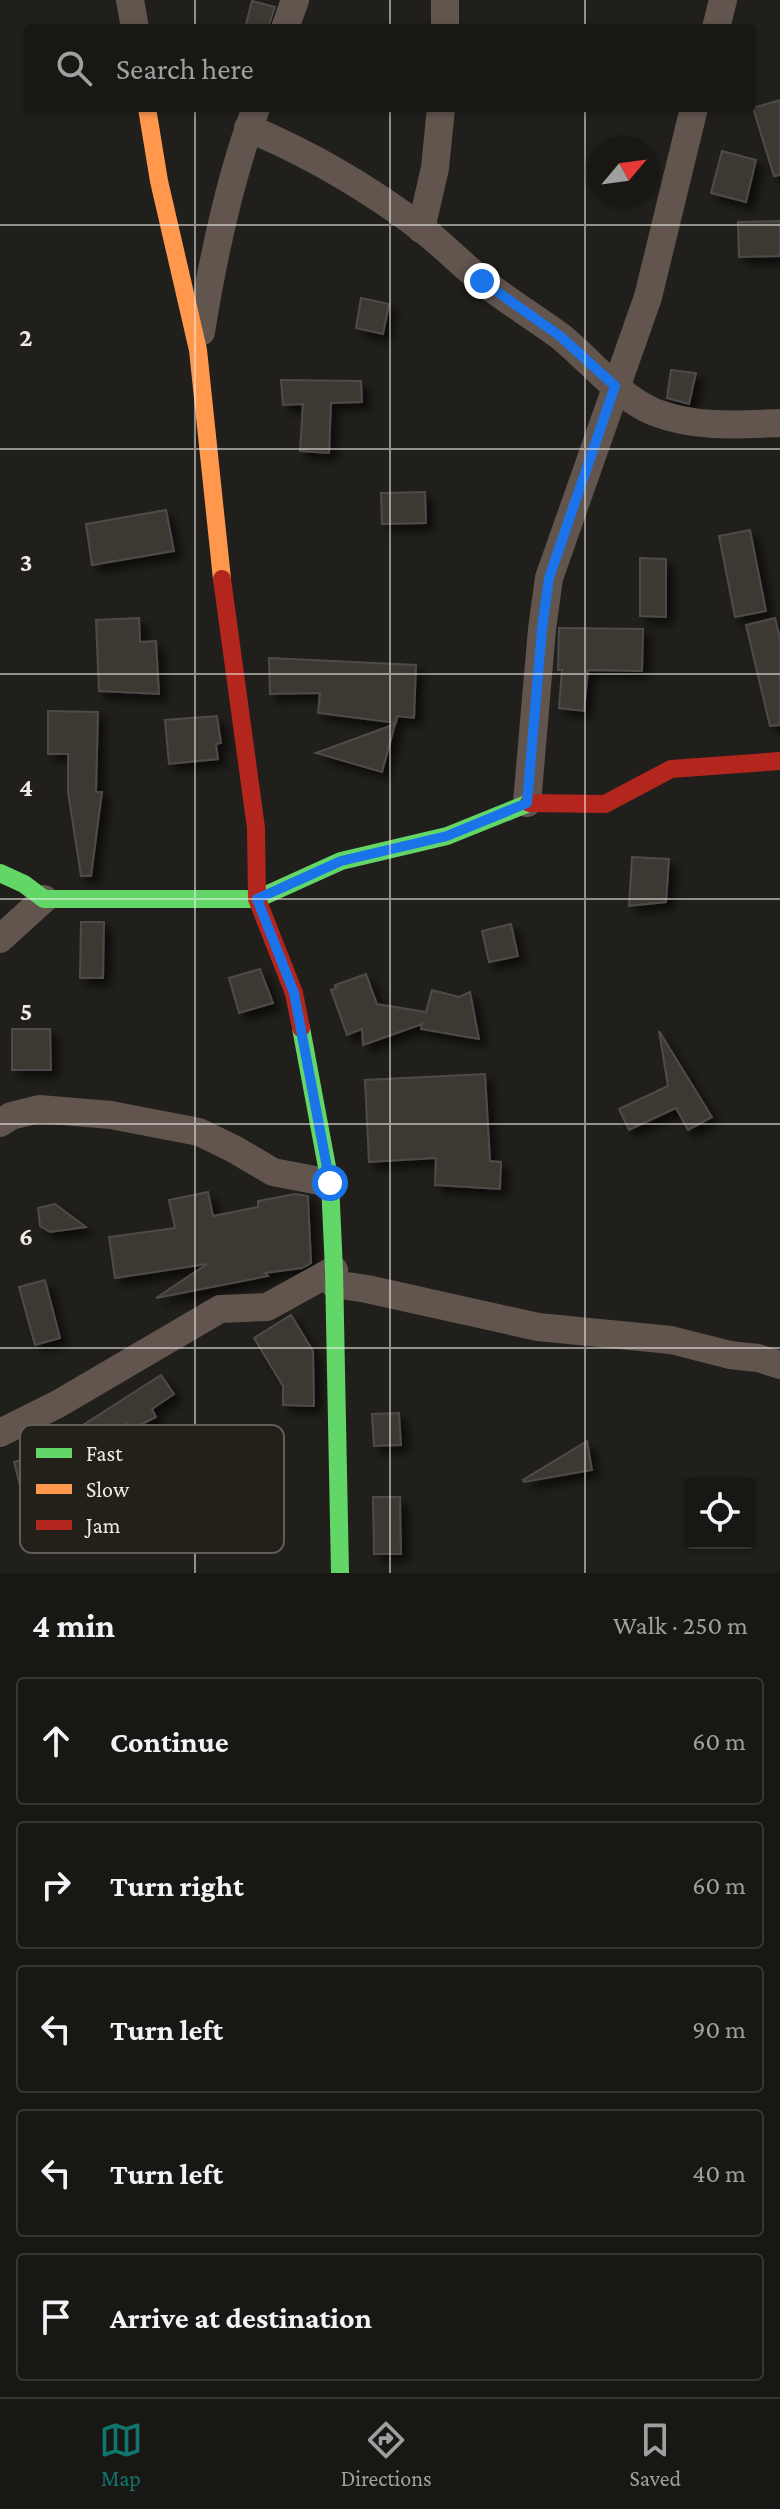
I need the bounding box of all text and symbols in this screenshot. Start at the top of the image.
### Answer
search box [24,24,756,112]
icon: search [52,46,96,90]
text: Search here [116,52,254,85]
north arrow [588,136,660,208]
route end [464,263,500,299]
text: 2 [19,323,33,352]
text: 3 [20,548,32,577]
text: 4 [19,773,33,802]
text: 5 [20,997,32,1026]
route start [312,1165,348,1201]
text: 6 [19,1222,33,1251]
legend [20,1425,284,1553]
text: Fast [86,1441,123,1466]
text: Slow [86,1477,130,1502]
map controls [684,1477,756,1549]
button: locate [684,1477,756,1549]
text: Jam [84,1513,121,1538]
text: 4 min [32,1607,115,1644]
text: Walk · 250 m [613,1611,748,1640]
icon: ahead [34,1719,78,1763]
text: Continue [110,1725,229,1758]
text: 60 m [692,1727,746,1756]
icon: right [34,1863,78,1907]
text: Turn right [110,1869,244,1902]
text: 60 m [692,1871,746,1900]
icon: left [34,2007,78,2051]
text: Turn left [110,2013,223,2046]
text: 90 m [692,2015,746,2044]
icon: left [34,2151,78,2195]
text: Turn left [110,2157,223,2190]
text: 40 m [692,2159,746,2188]
icon: arrive [34,2295,78,2339]
text: Arrive at destination [110,2301,372,2334]
tab: Map [99,2418,143,2491]
tab: Directions [341,2418,432,2491]
tab: Saved [630,2418,681,2491]

